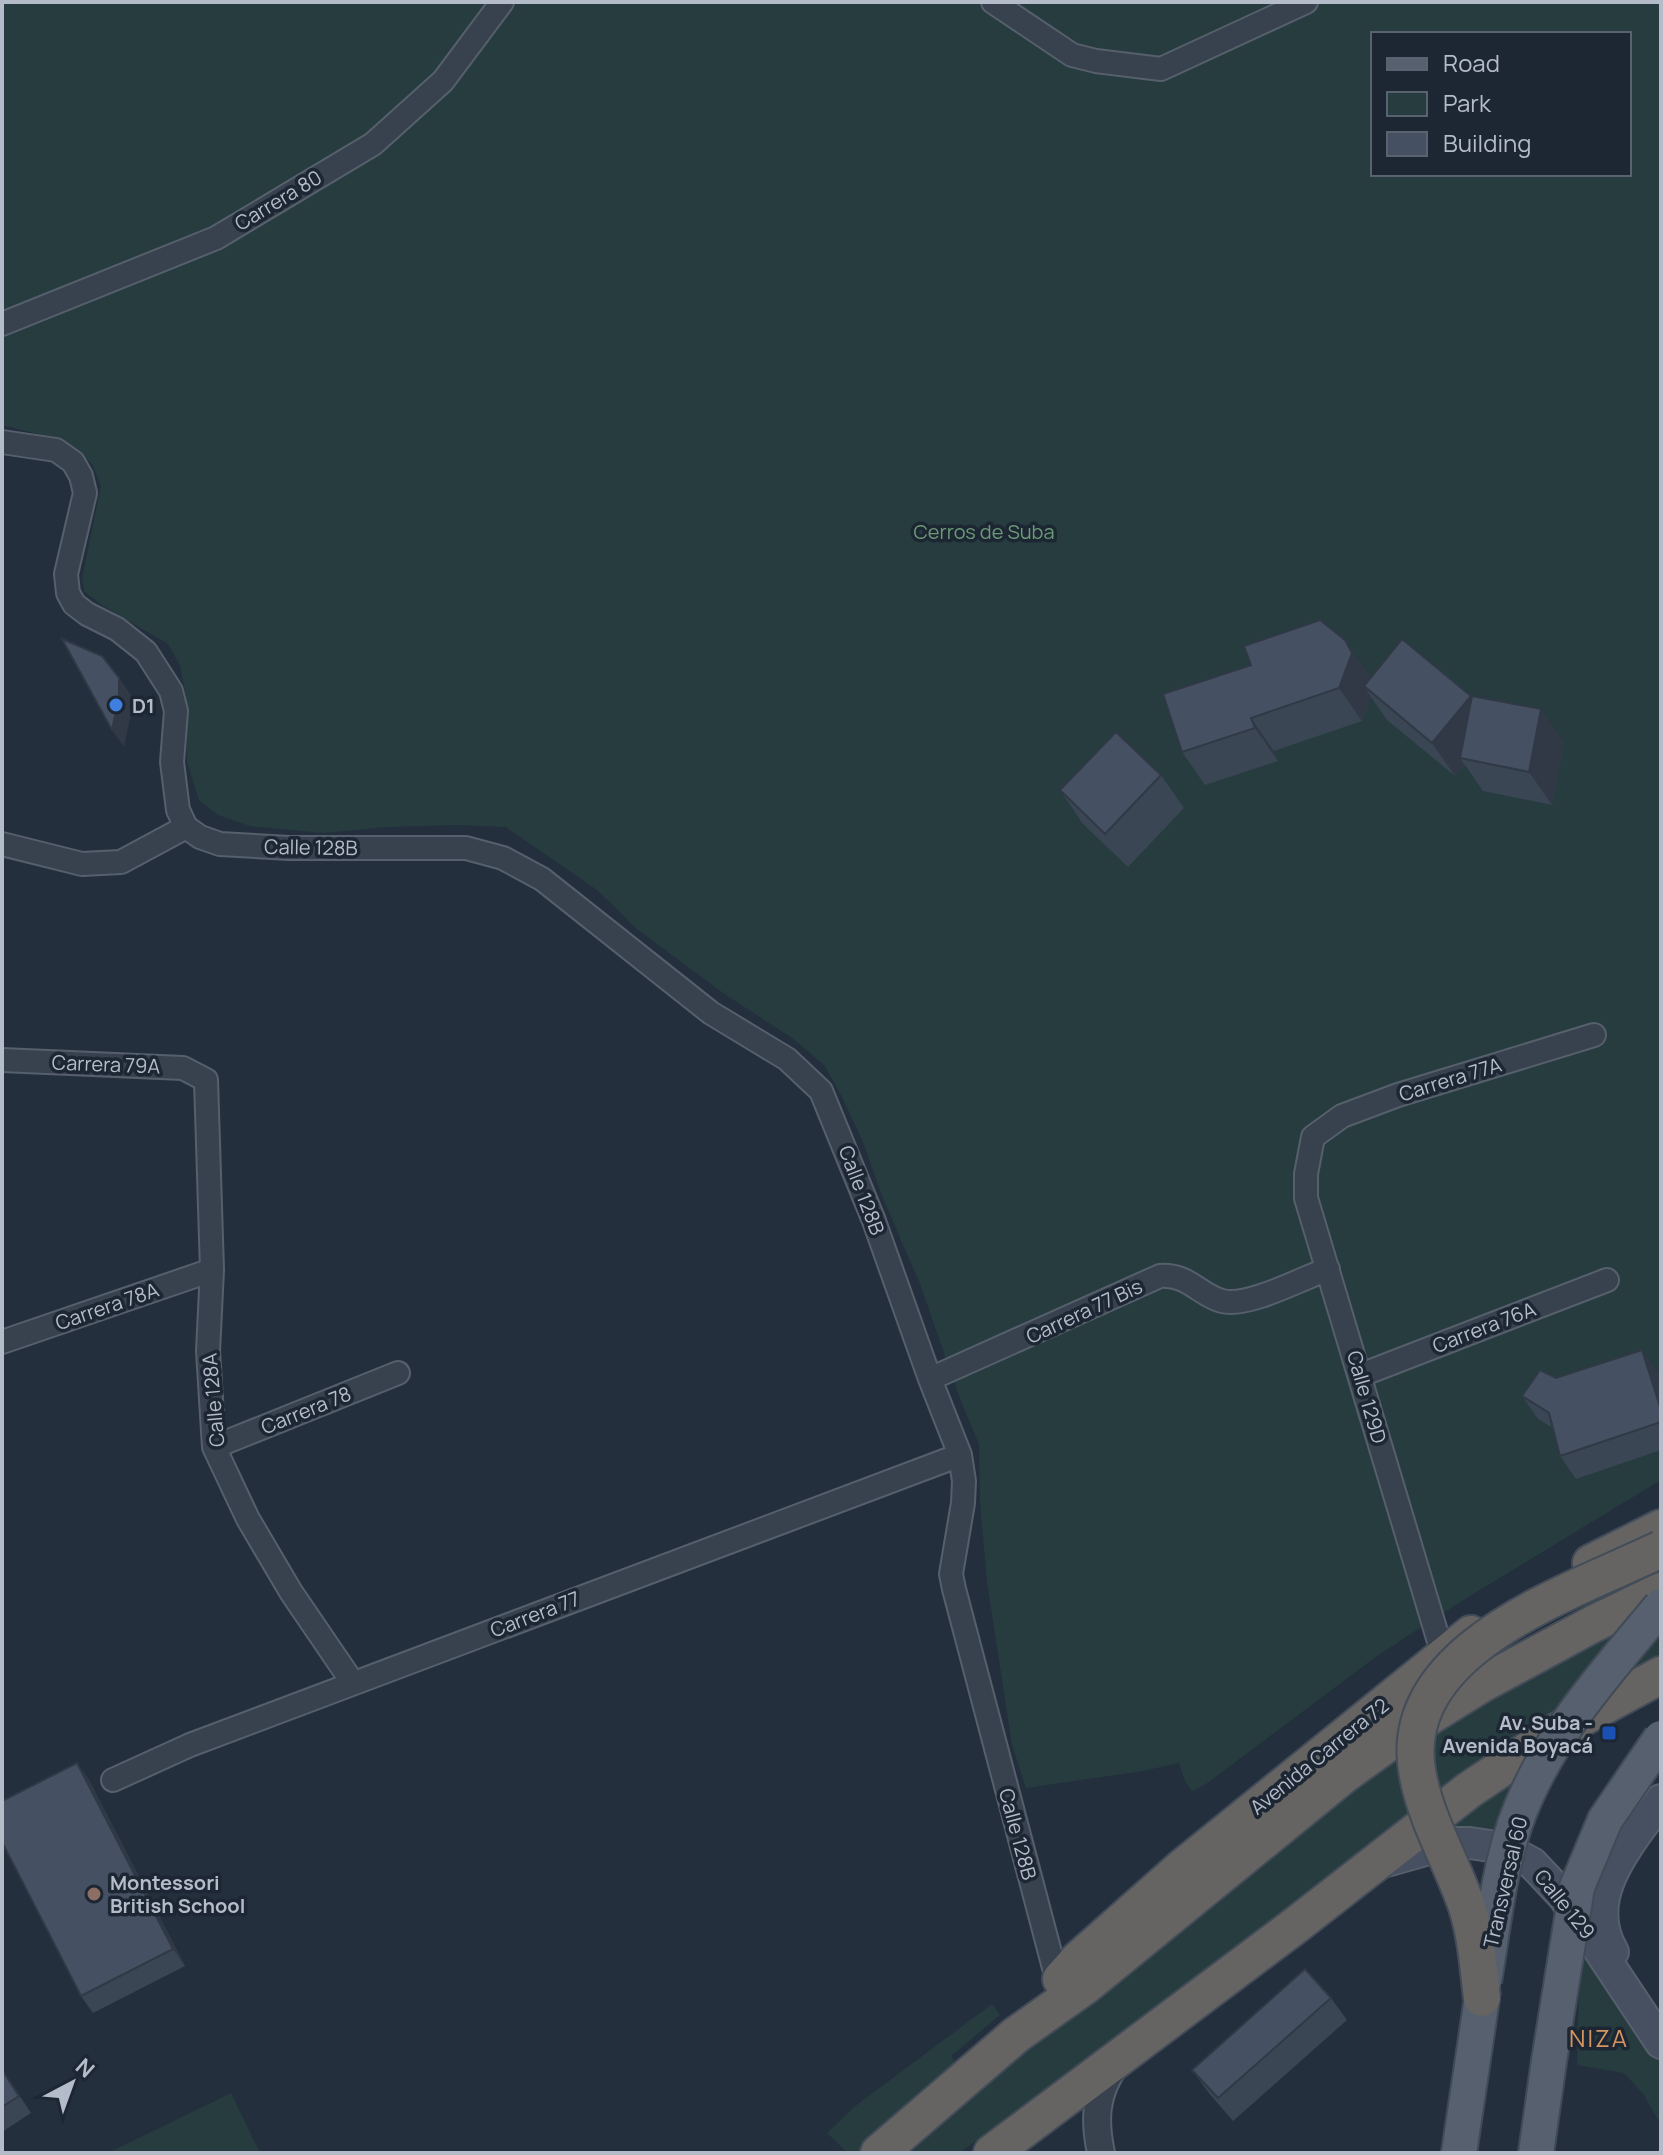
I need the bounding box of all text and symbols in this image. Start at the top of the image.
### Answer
legend [1371,32,1631,176]
text: Road [1443,46,1500,79]
text: Park [1443,86,1492,119]
text: Building [1443,126,1531,159]
street label: Carrera 80 [229,163,327,237]
park label: Cerros de Suba [913,518,1055,545]
place label: D1 [132,692,155,719]
marker: D1 [107,696,125,714]
street label: Calle 128B [264,833,358,861]
street label: Carrera 79A [51,1049,161,1079]
street label: Carrera 77A [1395,1051,1505,1107]
street label: Calle 128B [833,1142,891,1238]
street label: Carrera 77 Bis [1022,1272,1146,1350]
street label: Carrera 78A [52,1276,163,1336]
street label: Carrera 76A [1429,1295,1540,1359]
street label: Calle 129D [1341,1347,1393,1447]
street label: Calle 128A [195,1352,231,1448]
street label: Carrera 78 [257,1380,355,1440]
street label: Carrera 77 [486,1585,584,1643]
street label: Avenida Carrera 72 [1244,1692,1394,1820]
place label: Av. Suba - Avenida Boyacá [1442,1709,1593,1759]
marker: Av. Suba - Avenida Boyacá [1600,1724,1618,1742]
street label: Calle 128B [993,1785,1043,1883]
street label: Transversal 60 [1477,1814,1533,1950]
street label: Calle 129 [1529,1864,1601,1944]
place label: Montessori British School [110,1869,245,1919]
marker: Montessori British School [85,1885,103,1903]
district label: NIZA [1569,2021,1629,2054]
north arrow [32,2043,112,2123]
text: N [69,2051,101,2084]

